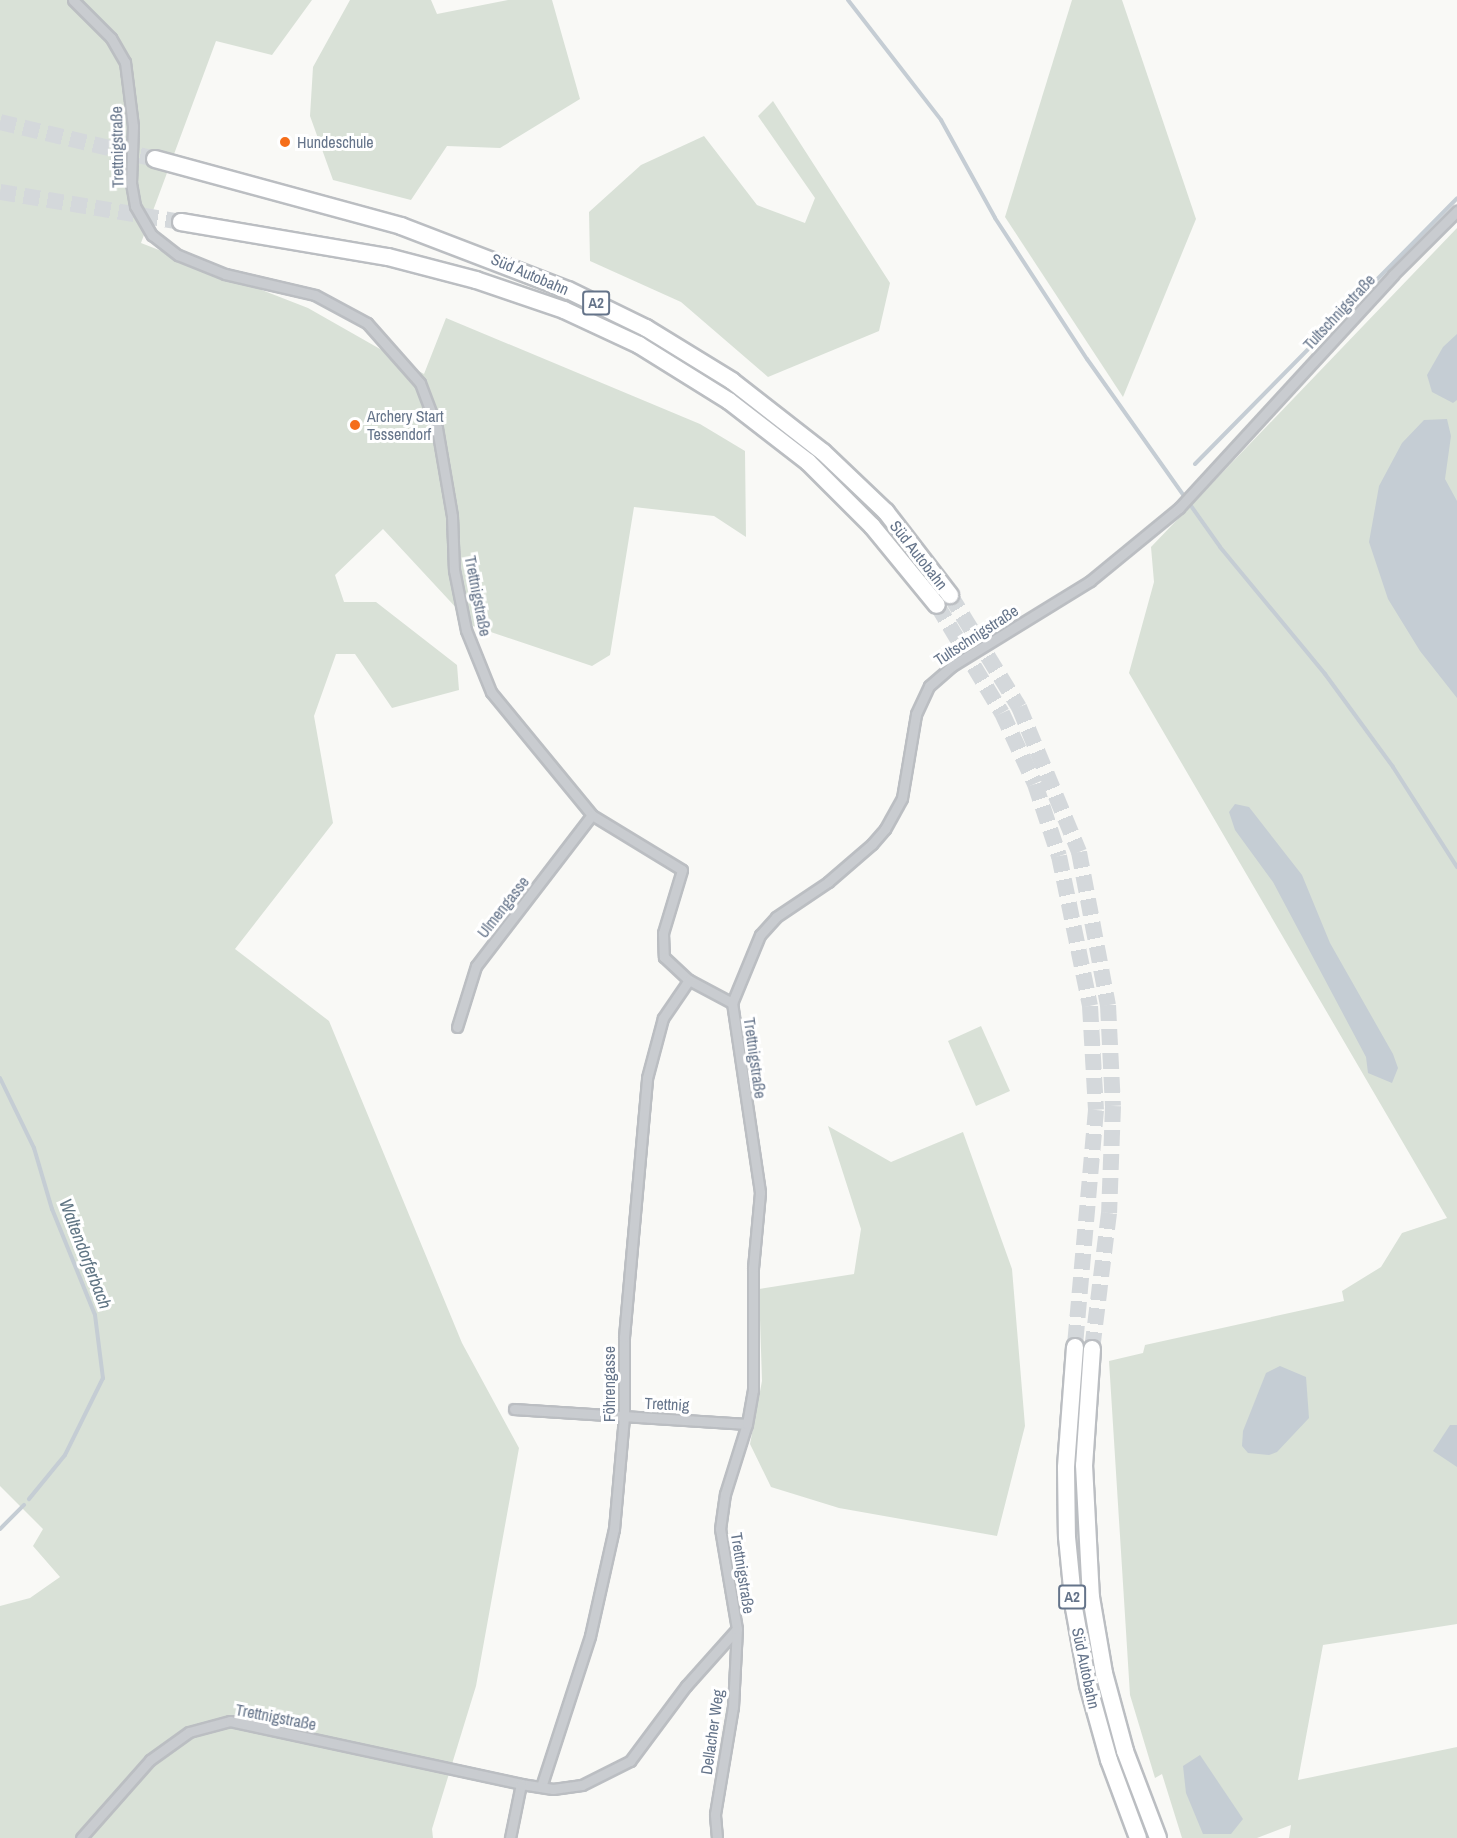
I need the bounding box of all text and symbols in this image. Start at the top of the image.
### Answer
street label: Trettnigstraße [107,106,127,188]
place label: Hundeschule [297,132,374,152]
marker: Hundeschule [278,135,292,149]
street label: Süd Autobahn [488,249,572,299]
street label: Tultschnigstraße [1299,270,1379,354]
road number: A2 [581,291,611,315]
place label: Archery Start Tessendorf [367,406,444,444]
marker: Archery Start Tessendorf [348,418,362,432]
street label: Süd Autobahn [886,516,952,594]
street label: Trettnigstraße [461,554,495,638]
street label: Tultschnigstraße [930,601,1022,669]
street label: Ulmengasse [473,872,533,942]
street label: Trettnigstraße [740,1016,770,1100]
water label: Waltendorferbach [54,1196,116,1312]
street label: Föhrengasse [599,1346,619,1422]
street label: Trettnig [644,1393,690,1415]
street label: Trettnigstraße [727,1531,759,1615]
road number: A2 [1057,1585,1087,1609]
street label: Süd Autobahn [1068,1625,1104,1711]
street label: Dellacher Weg [697,1688,727,1776]
street label: Trettnigstraße [234,1700,318,1734]

